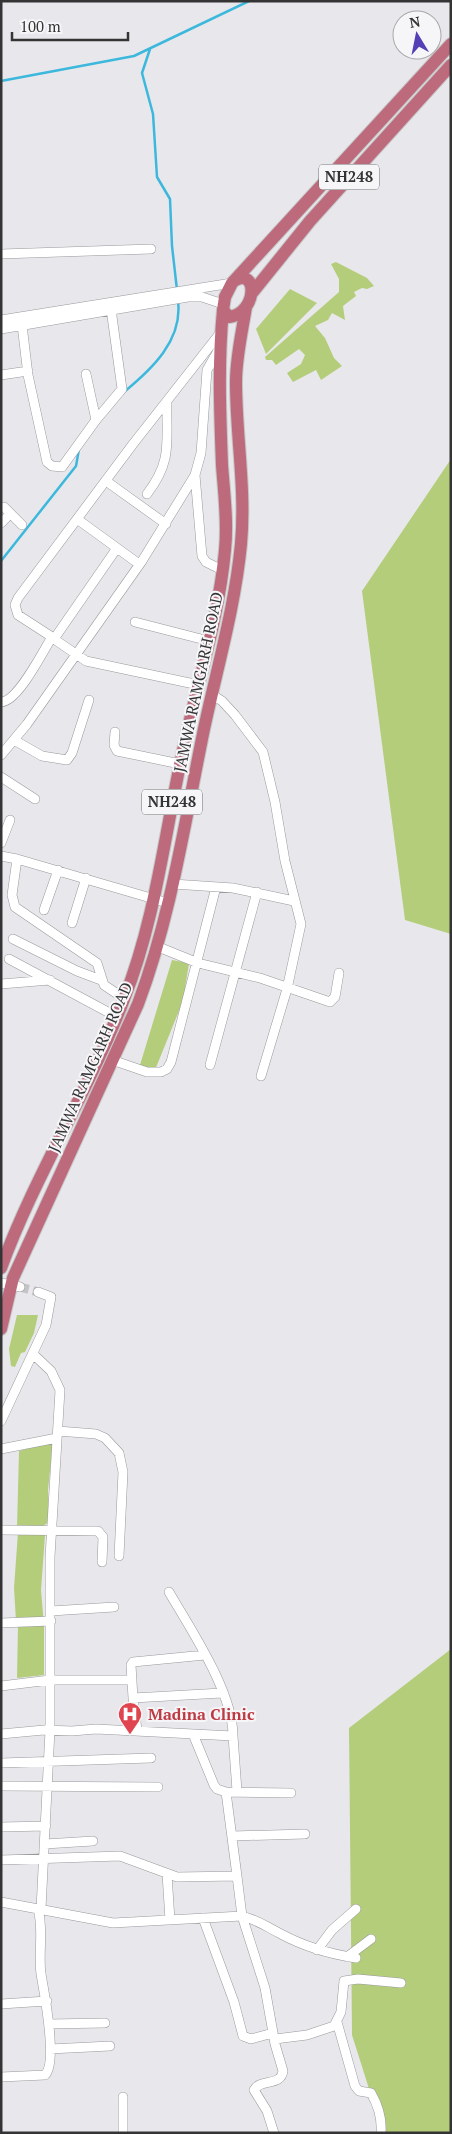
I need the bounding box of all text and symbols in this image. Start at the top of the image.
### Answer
scale bar [12,10,129,42]
north arrow [392,10,442,60]
text: N [408,11,422,32]
text: 100 m [20,16,61,36]
road number: NH248 [319,164,379,190]
street label: JAMWA RAMGARH ROAD [168,590,228,774]
road number: NH248 [142,790,202,814]
street label: JAMWA RAMGARH ROAD [43,979,137,1155]
hospital icon: Madina Clinic [117,1701,143,1735]
place label: Madina Clinic [148,1703,255,1725]

